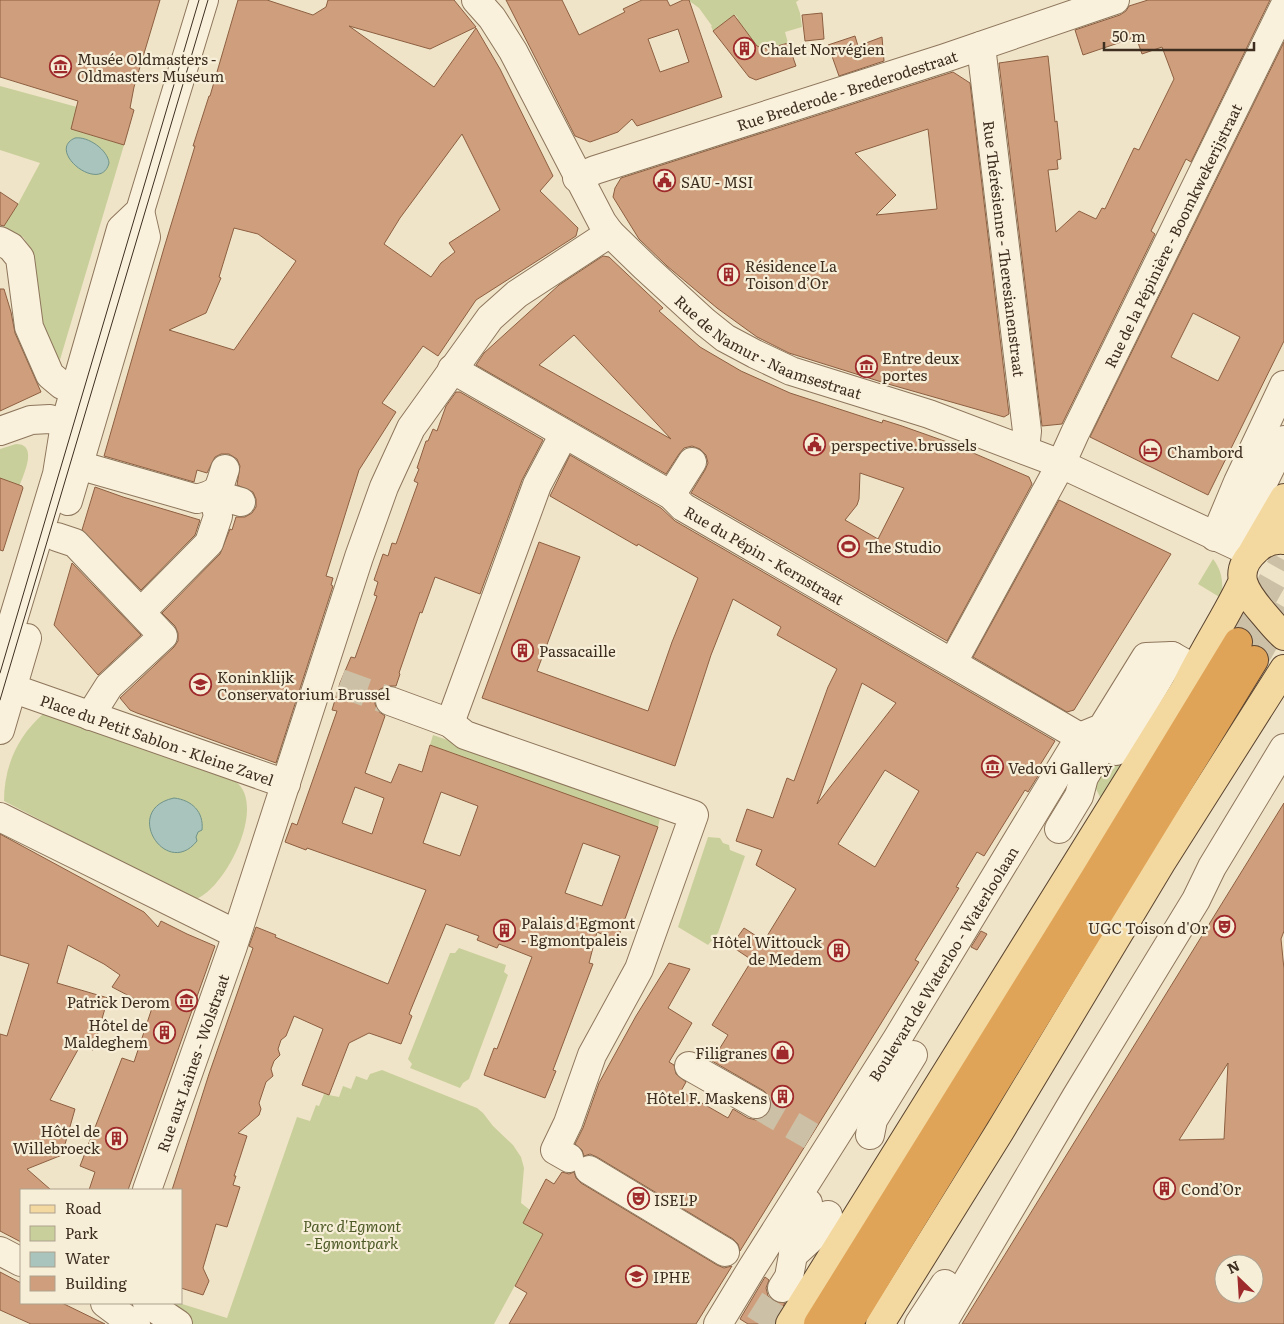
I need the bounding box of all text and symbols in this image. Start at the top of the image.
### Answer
scale bar [1104,20,1254,52]
text: 50 m [1112,24,1146,47]
building icon: Chalet Norvégien [732,36,756,60]
place label: Chalet Norvégien [760,37,885,60]
street label: Rue Brederode - Brederodestraat [733,43,960,136]
place label: Musée Oldmasters - Oldmasters Museum [77,47,225,87]
museum icon: Musée Oldmasters - Oldmasters Museum [49,55,73,79]
street label: Rue de la Pépinière - Boomkwekerijstraat [1097,99,1247,371]
street label: Rue Thérésienne - Theresianenstraat [978,119,1032,378]
public building icon: SAU - MSI [653,169,677,193]
place label: SAU - MSI [681,170,753,193]
place label: Résidence La Toison d’Or [745,254,838,294]
building icon: Résidence La Toison d’Or [717,262,741,286]
street label: Rue de Namur - Naamsestraat [670,289,865,404]
place label: Entre deux portes [882,346,960,386]
museum icon: Entre deux portes [854,354,878,378]
public building icon: perspective.brussels [803,432,827,456]
place label: perspective.brussels [831,433,977,456]
hotel icon: Chambord [1139,439,1163,463]
place label: Chambord [1167,440,1243,463]
street label: Rue du Pépin - Kernstraat [681,499,849,610]
sports icon: The Studio [837,534,861,558]
place label: The Studio [865,535,942,558]
building icon: Passacaille [511,638,535,662]
place label: Passacaille [539,639,616,662]
place label: Koninklijk Conservatorium Brussel [217,665,390,705]
school or university icon: Koninklijk Conservatorium Brussel [189,673,213,697]
street label: Place du Petit Sablon - Kleine Zavel [37,687,277,790]
museum icon: Vedovi Gallery [980,755,1004,779]
place label: Vedovi Gallery [1008,756,1113,779]
street label: Boulevard de Waterloo - Waterloolaan [862,841,1023,1085]
place label: Palais d'Egmont - Egmontpaleis [521,911,635,951]
theatre icon: UGC Toison d'Or [1212,915,1236,939]
place label: UGC Toison d'Or [1088,916,1208,939]
building icon: Palais d'Egmont - Egmontpaleis [493,919,517,943]
place label: Hôtel Wittouck de Medem [712,930,823,970]
building icon: Hôtel Wittouck de Medem [826,938,850,962]
street label: Rue aux Laines - Wolstraat [150,970,234,1155]
museum icon: Patrick Derom [174,989,198,1013]
place label: Patrick Derom [67,990,170,1013]
place label: Hôtel de Maldeghem [63,1013,148,1053]
building icon: Hôtel de Maldeghem [152,1021,176,1045]
shop icon: Filigranes [771,1040,795,1064]
place label: Filigranes [695,1041,767,1064]
building icon: Hôtel F. Maskens [771,1085,795,1109]
place label: Hôtel F. Maskens [646,1086,767,1109]
place label: Hôtel de Willebroeck [13,1119,101,1159]
building icon: Hôtel de Willebroeck [104,1127,128,1151]
building icon: Cond’Or [1153,1176,1177,1200]
place label: Cond’Or [1181,1177,1241,1200]
theatre icon: ISELP [626,1187,650,1211]
place label: ISELP [654,1188,697,1211]
legend [20,1189,182,1304]
text: Road [65,1196,101,1219]
park label: Parc d'Egmont - Egmontpark [303,1214,401,1254]
text: Park [65,1221,99,1244]
text: Water [65,1246,110,1269]
north arrow [1214,1254,1264,1304]
text: N [1224,1255,1243,1278]
school or university icon: IPHE [625,1264,649,1288]
place label: IPHE [653,1265,690,1288]
text: Building [65,1271,127,1294]

